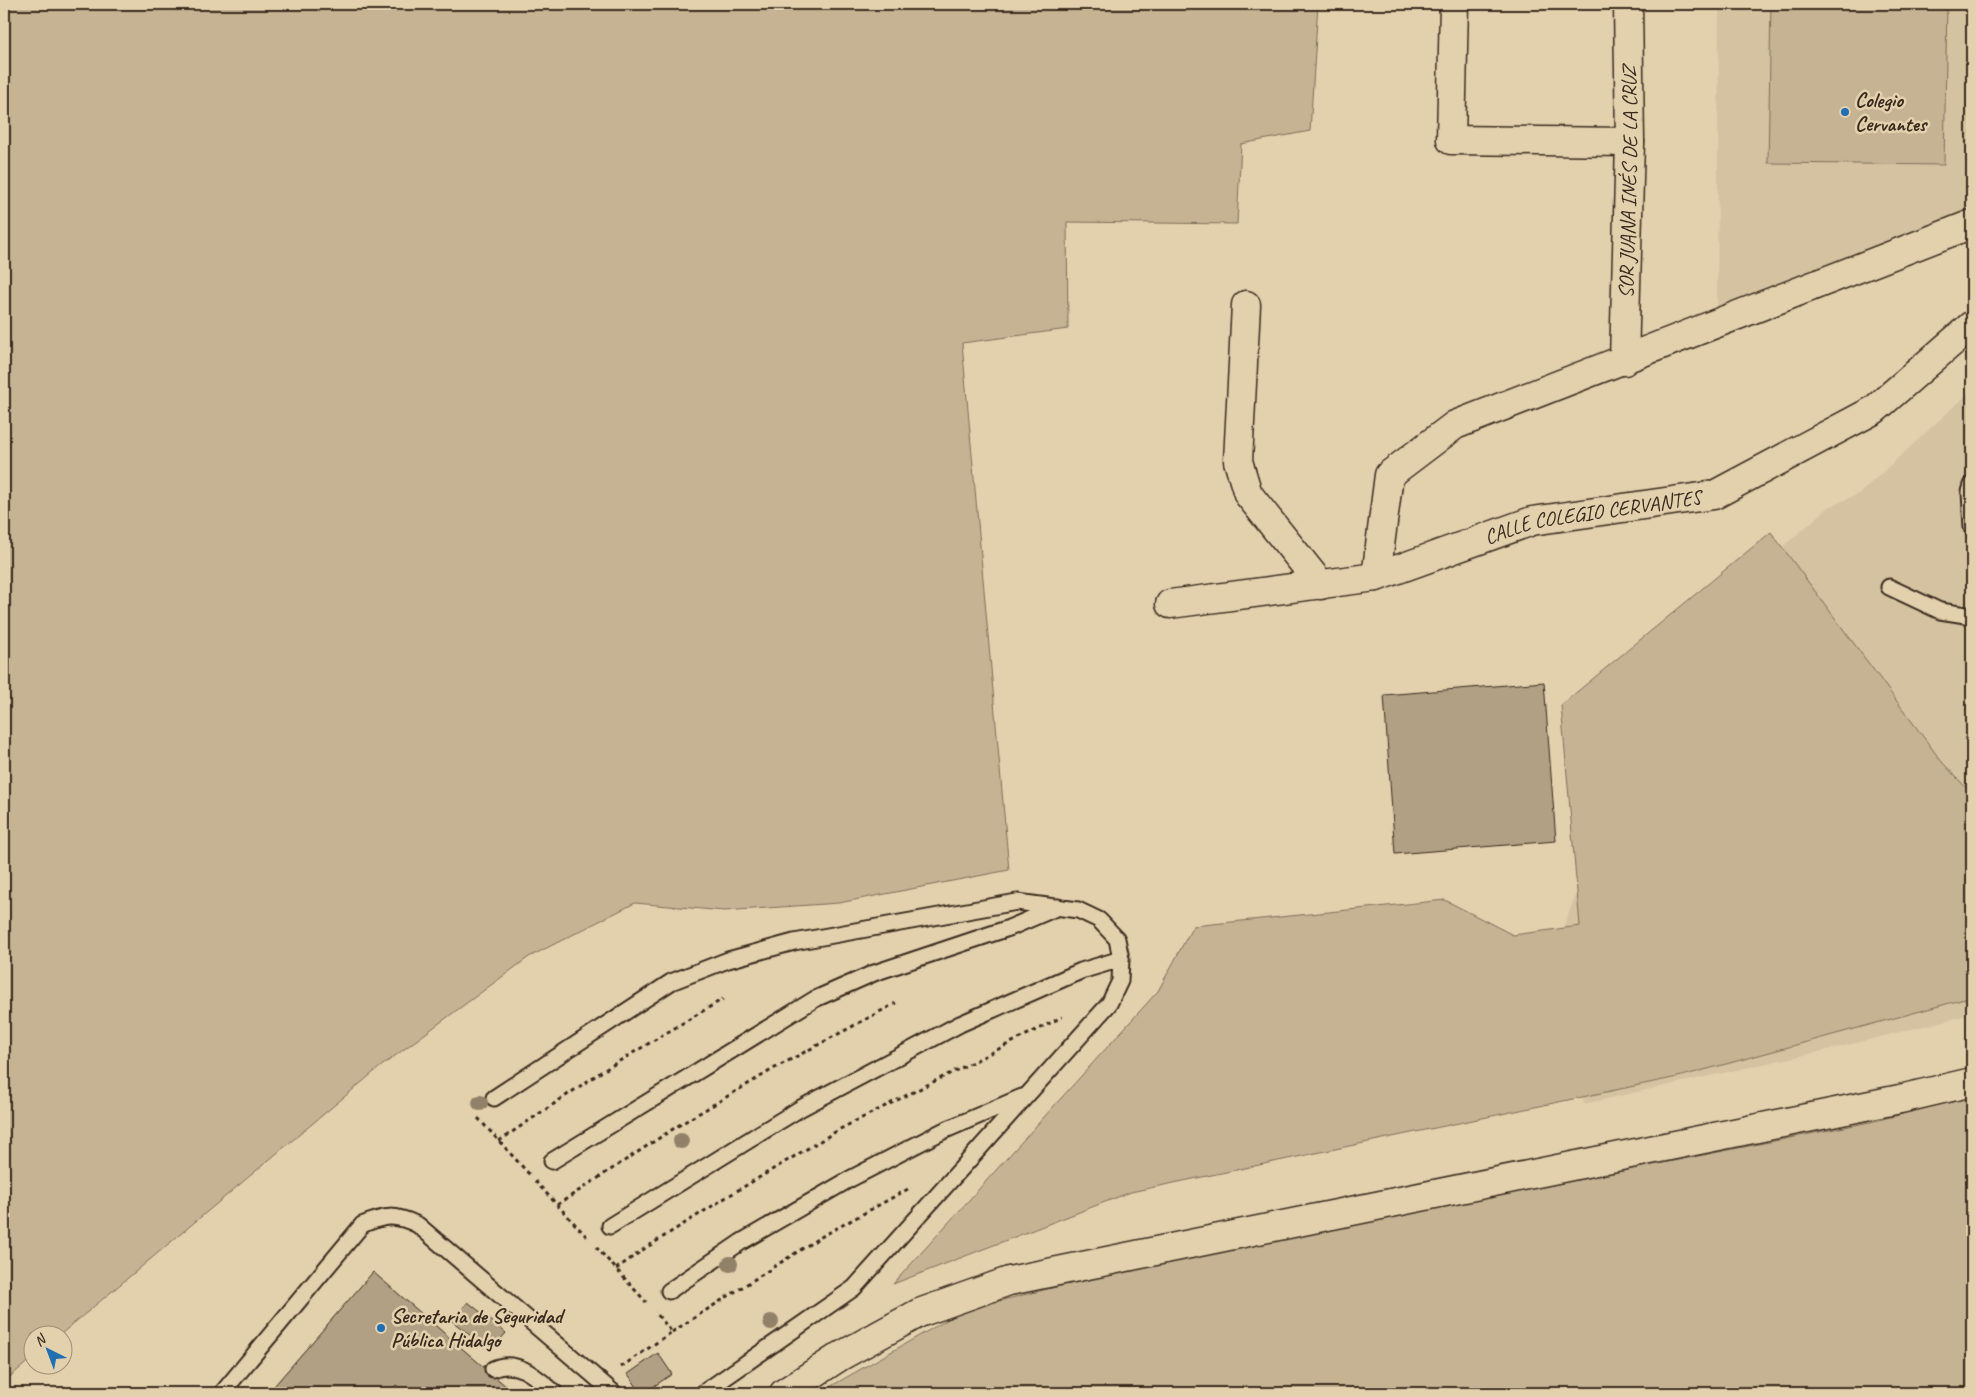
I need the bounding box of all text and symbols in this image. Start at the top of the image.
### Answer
street label: SOR JUANA INÉS DE LA CRUZ [1613,63,1643,299]
place label: Colegio Cervantes [1855,87,1929,137]
marker: Colegio Cervantes [1839,106,1851,118]
street label: CALLE COLEGIO CERVANTES [1481,484,1706,550]
place label: Secretaria de Seguridad Pública Hidalgo [391,1303,566,1353]
marker: Secretaria de Seguridad Pública Hidalgo [375,1322,387,1334]
north arrow [22,1324,72,1374]
text: N [31,1330,50,1350]

